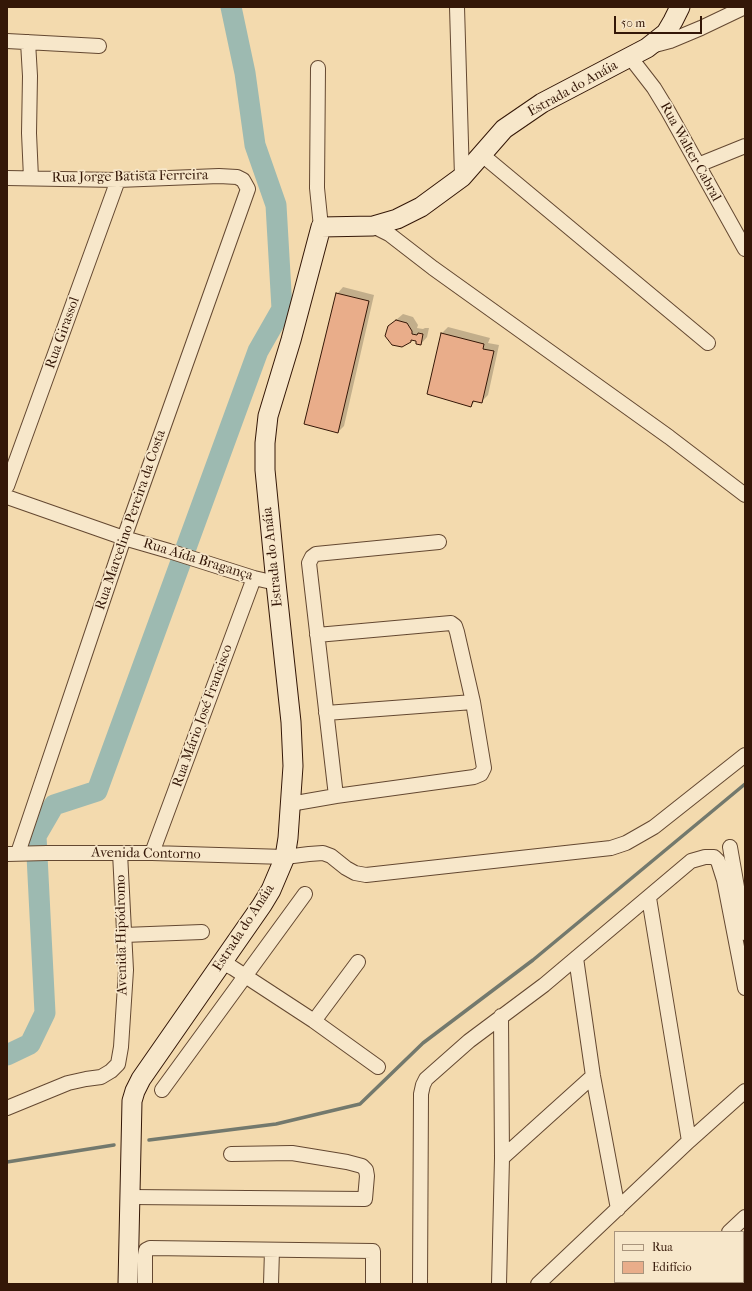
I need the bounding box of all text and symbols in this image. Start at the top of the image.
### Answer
scale bar [616,8,704,34]
text: 50 m [621,16,645,30]
street label: Estrada do Anáia [525,57,621,121]
street label: Rua Walter Cabral [656,100,724,204]
street label: Rua Jorge Batista Ferreira [52,167,208,187]
street label: Rua Girassol [42,295,84,371]
street label: Rua Marcelino Pereira da Costa [92,428,170,612]
street label: Estrada do Anáia [259,506,287,608]
street label: Rua Aída Bragança [141,535,255,585]
street label: Rua Mário José Francisco [169,642,237,790]
street label: Avenida Contorno [91,845,201,863]
street label: Avenida Hipódromo [113,874,131,996]
street label: Estrada do Anáia [210,881,278,975]
legend [614,1231,744,1283]
text: Rua [652,1240,673,1254]
text: Edifício [652,1260,692,1274]

